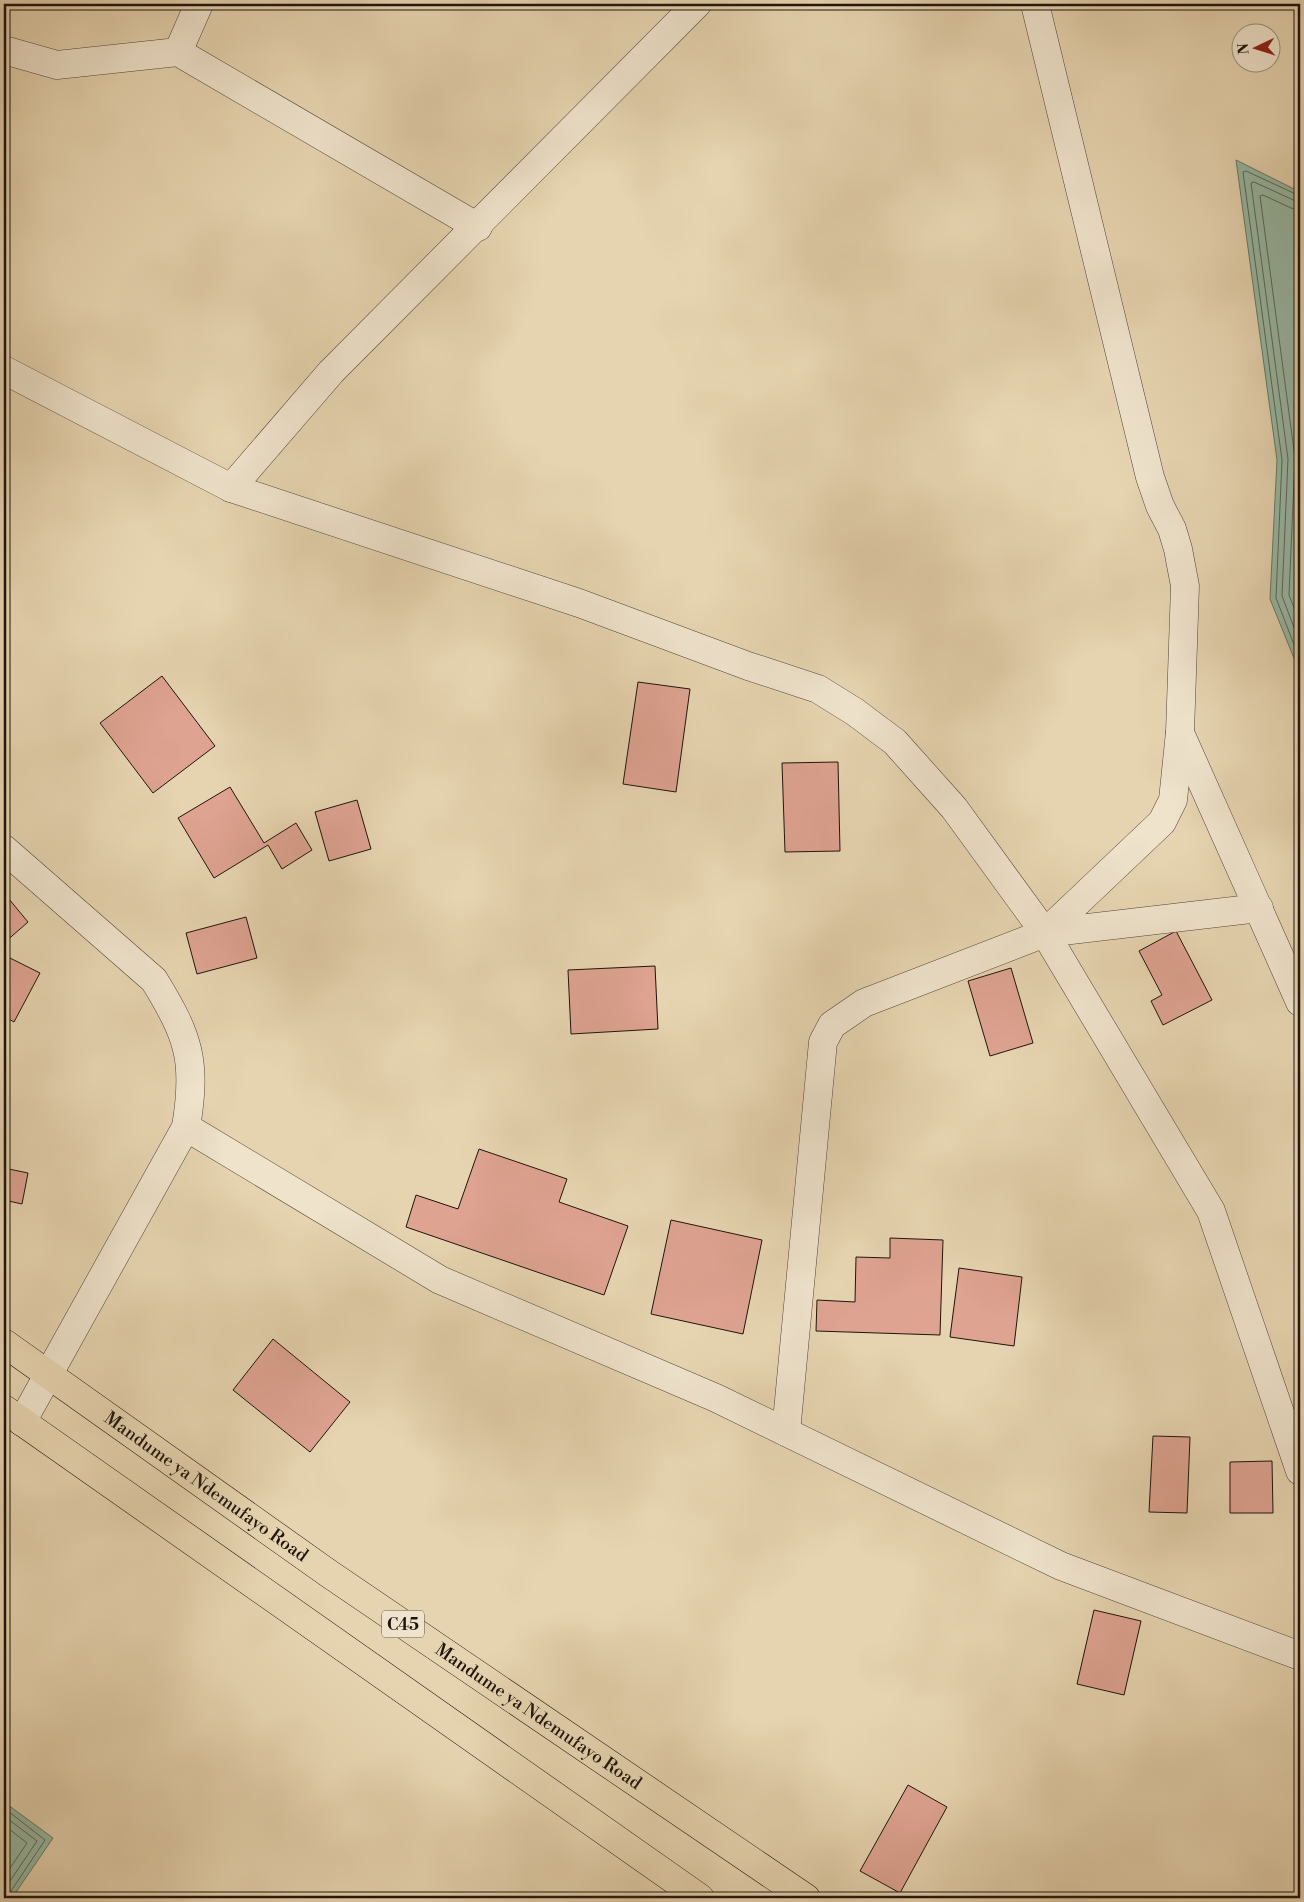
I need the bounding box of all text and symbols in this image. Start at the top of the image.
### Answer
north arrow [1232,22,1282,72]
text: N [1235,43,1253,55]
street label: Mandume ya Ndemufayo Road [100,1407,313,1568]
road number: C45 [382,1610,424,1638]
street label: Mandume ya Ndemufayo Road [431,1638,647,1795]

